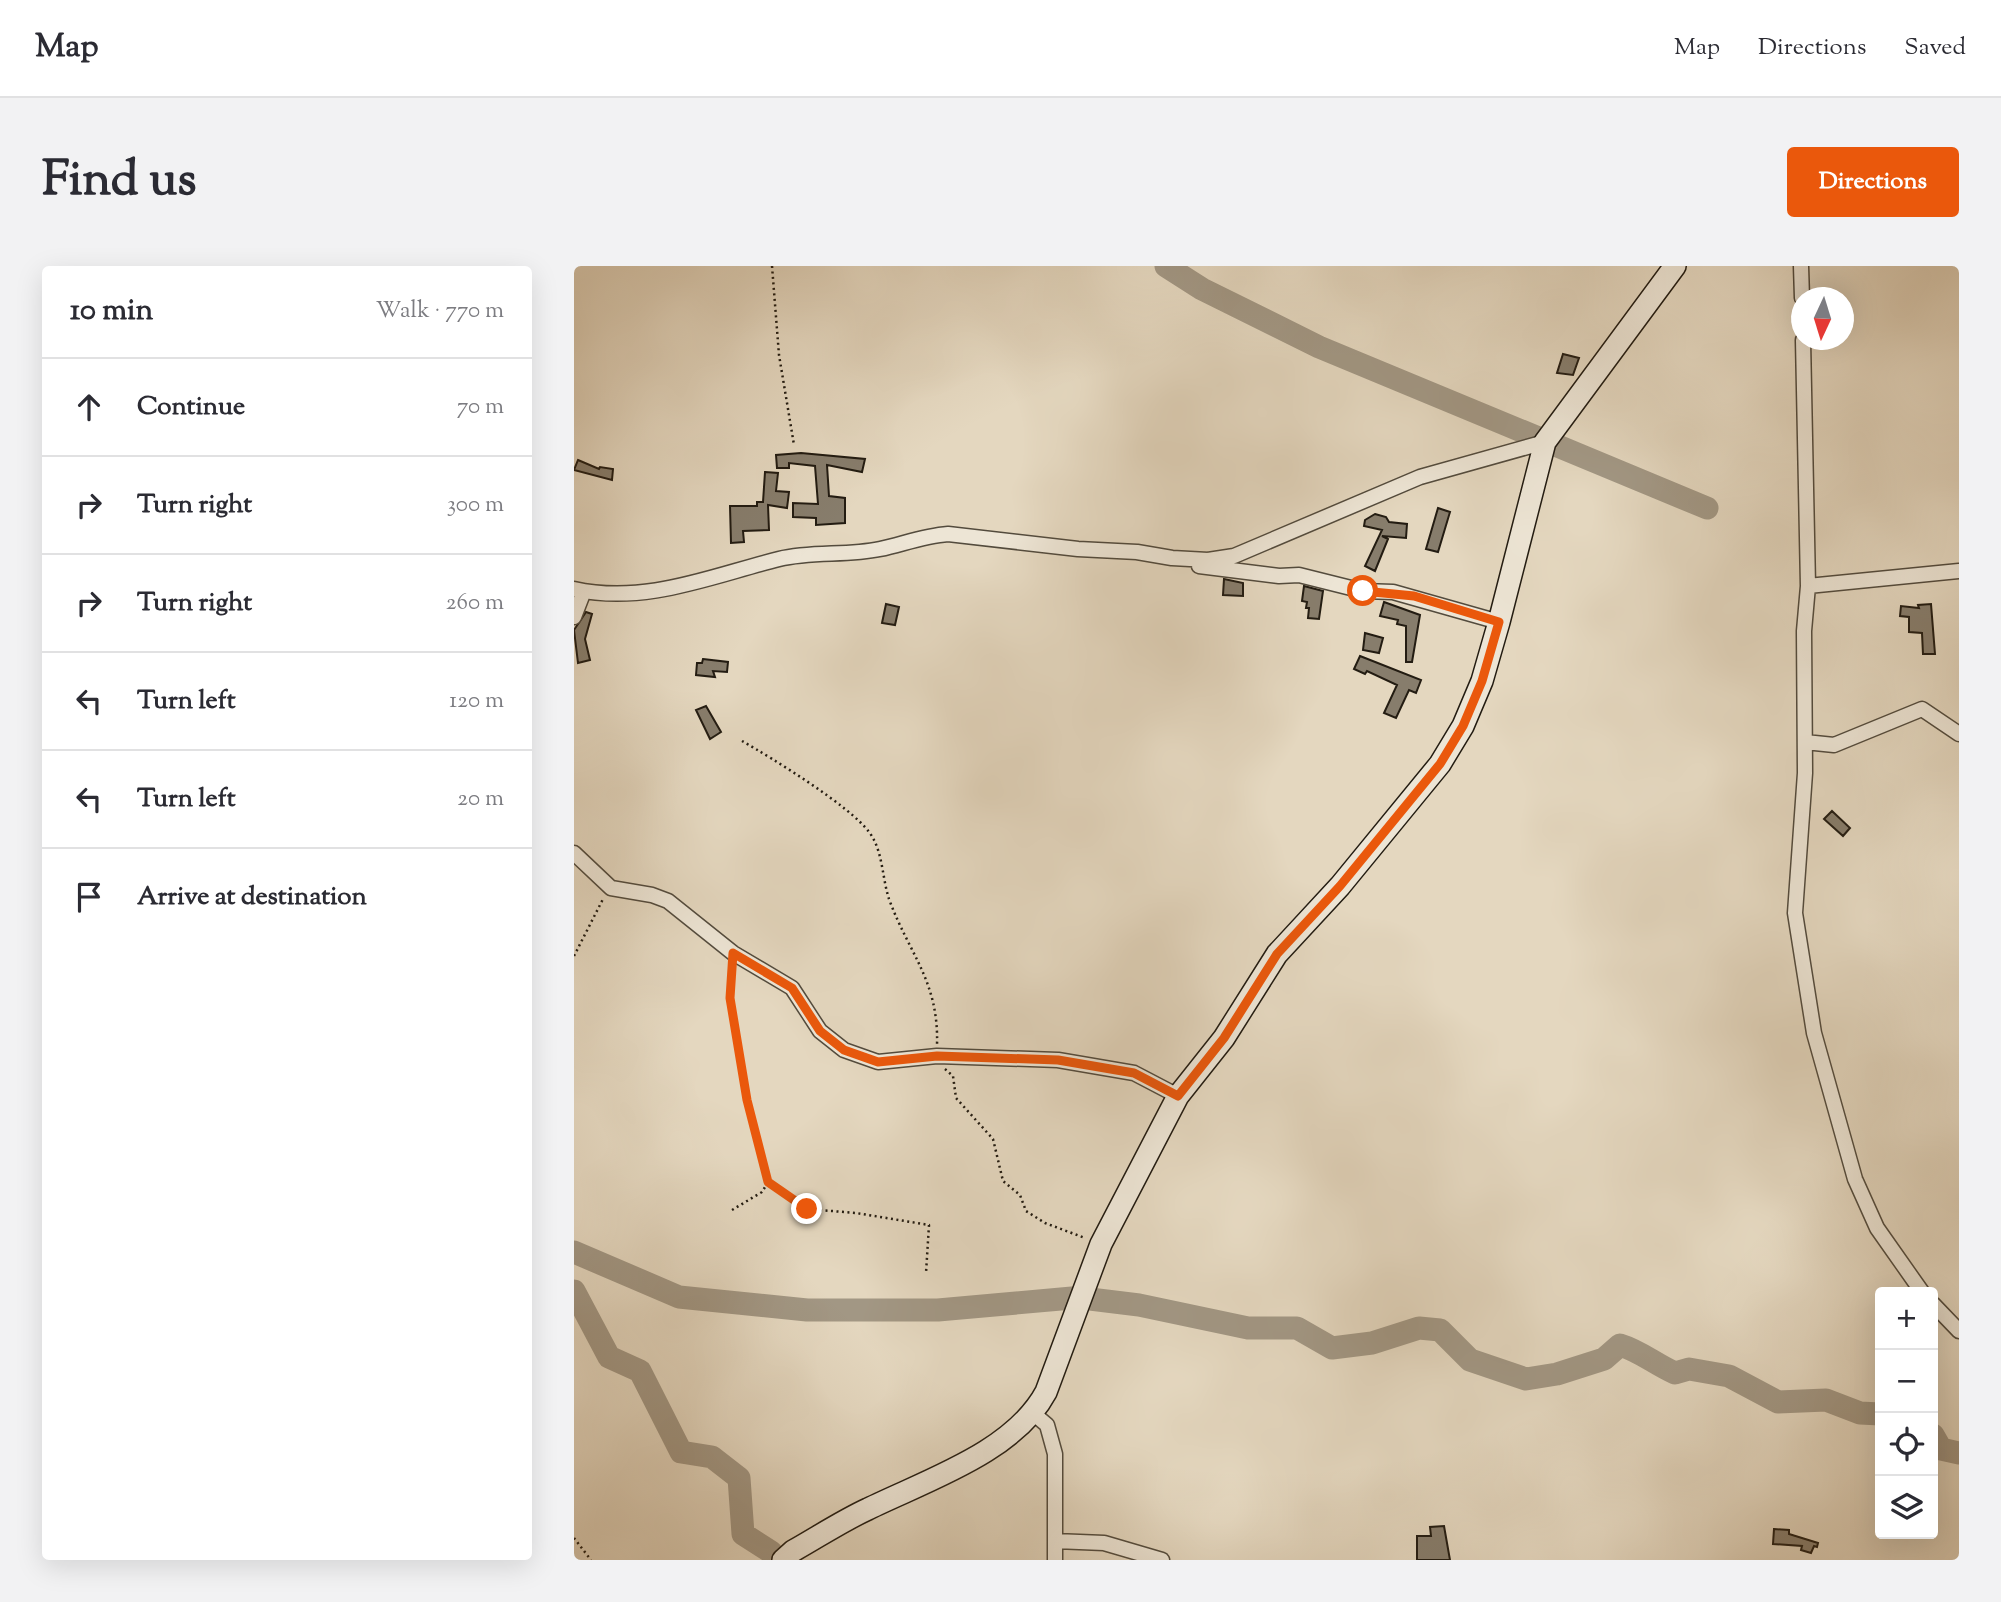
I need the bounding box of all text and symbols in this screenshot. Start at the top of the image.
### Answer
text: Map [35,24,99,72]
text: Map [1674,31,1720,65]
text: Directions [1758,31,1866,65]
text: Saved [1904,31,1966,65]
text: Find us [42,147,196,217]
button: Directions [1787,147,1959,217]
north arrow [1791,287,1854,350]
text: 10 min [70,290,153,333]
text: Walk · 770 m [376,295,504,328]
icon: ahead [70,388,108,426]
text: Continue [137,389,245,426]
text: 70 m [457,391,504,424]
icon: right [70,486,108,524]
text: Turn right [137,487,252,524]
text: 300 m [447,489,504,522]
route start [1347,575,1378,606]
icon: right [70,584,108,622]
text: Turn right [137,585,252,622]
text: 260 m [446,587,504,620]
icon: left [70,682,108,720]
text: Turn left [137,683,236,720]
text: 120 m [449,685,504,718]
icon: left [70,780,108,818]
text: Turn left [137,781,236,818]
text: 20 m [457,783,504,816]
icon: arrive [70,878,108,916]
text: Arrive at destination [137,879,367,916]
route end [791,1193,822,1224]
map controls [1875,1287,1938,1539]
button: + [1875,1287,1938,1350]
button: − [1875,1350,1938,1413]
button: locate [1875,1413,1938,1476]
button: layers [1875,1476,1938,1539]

